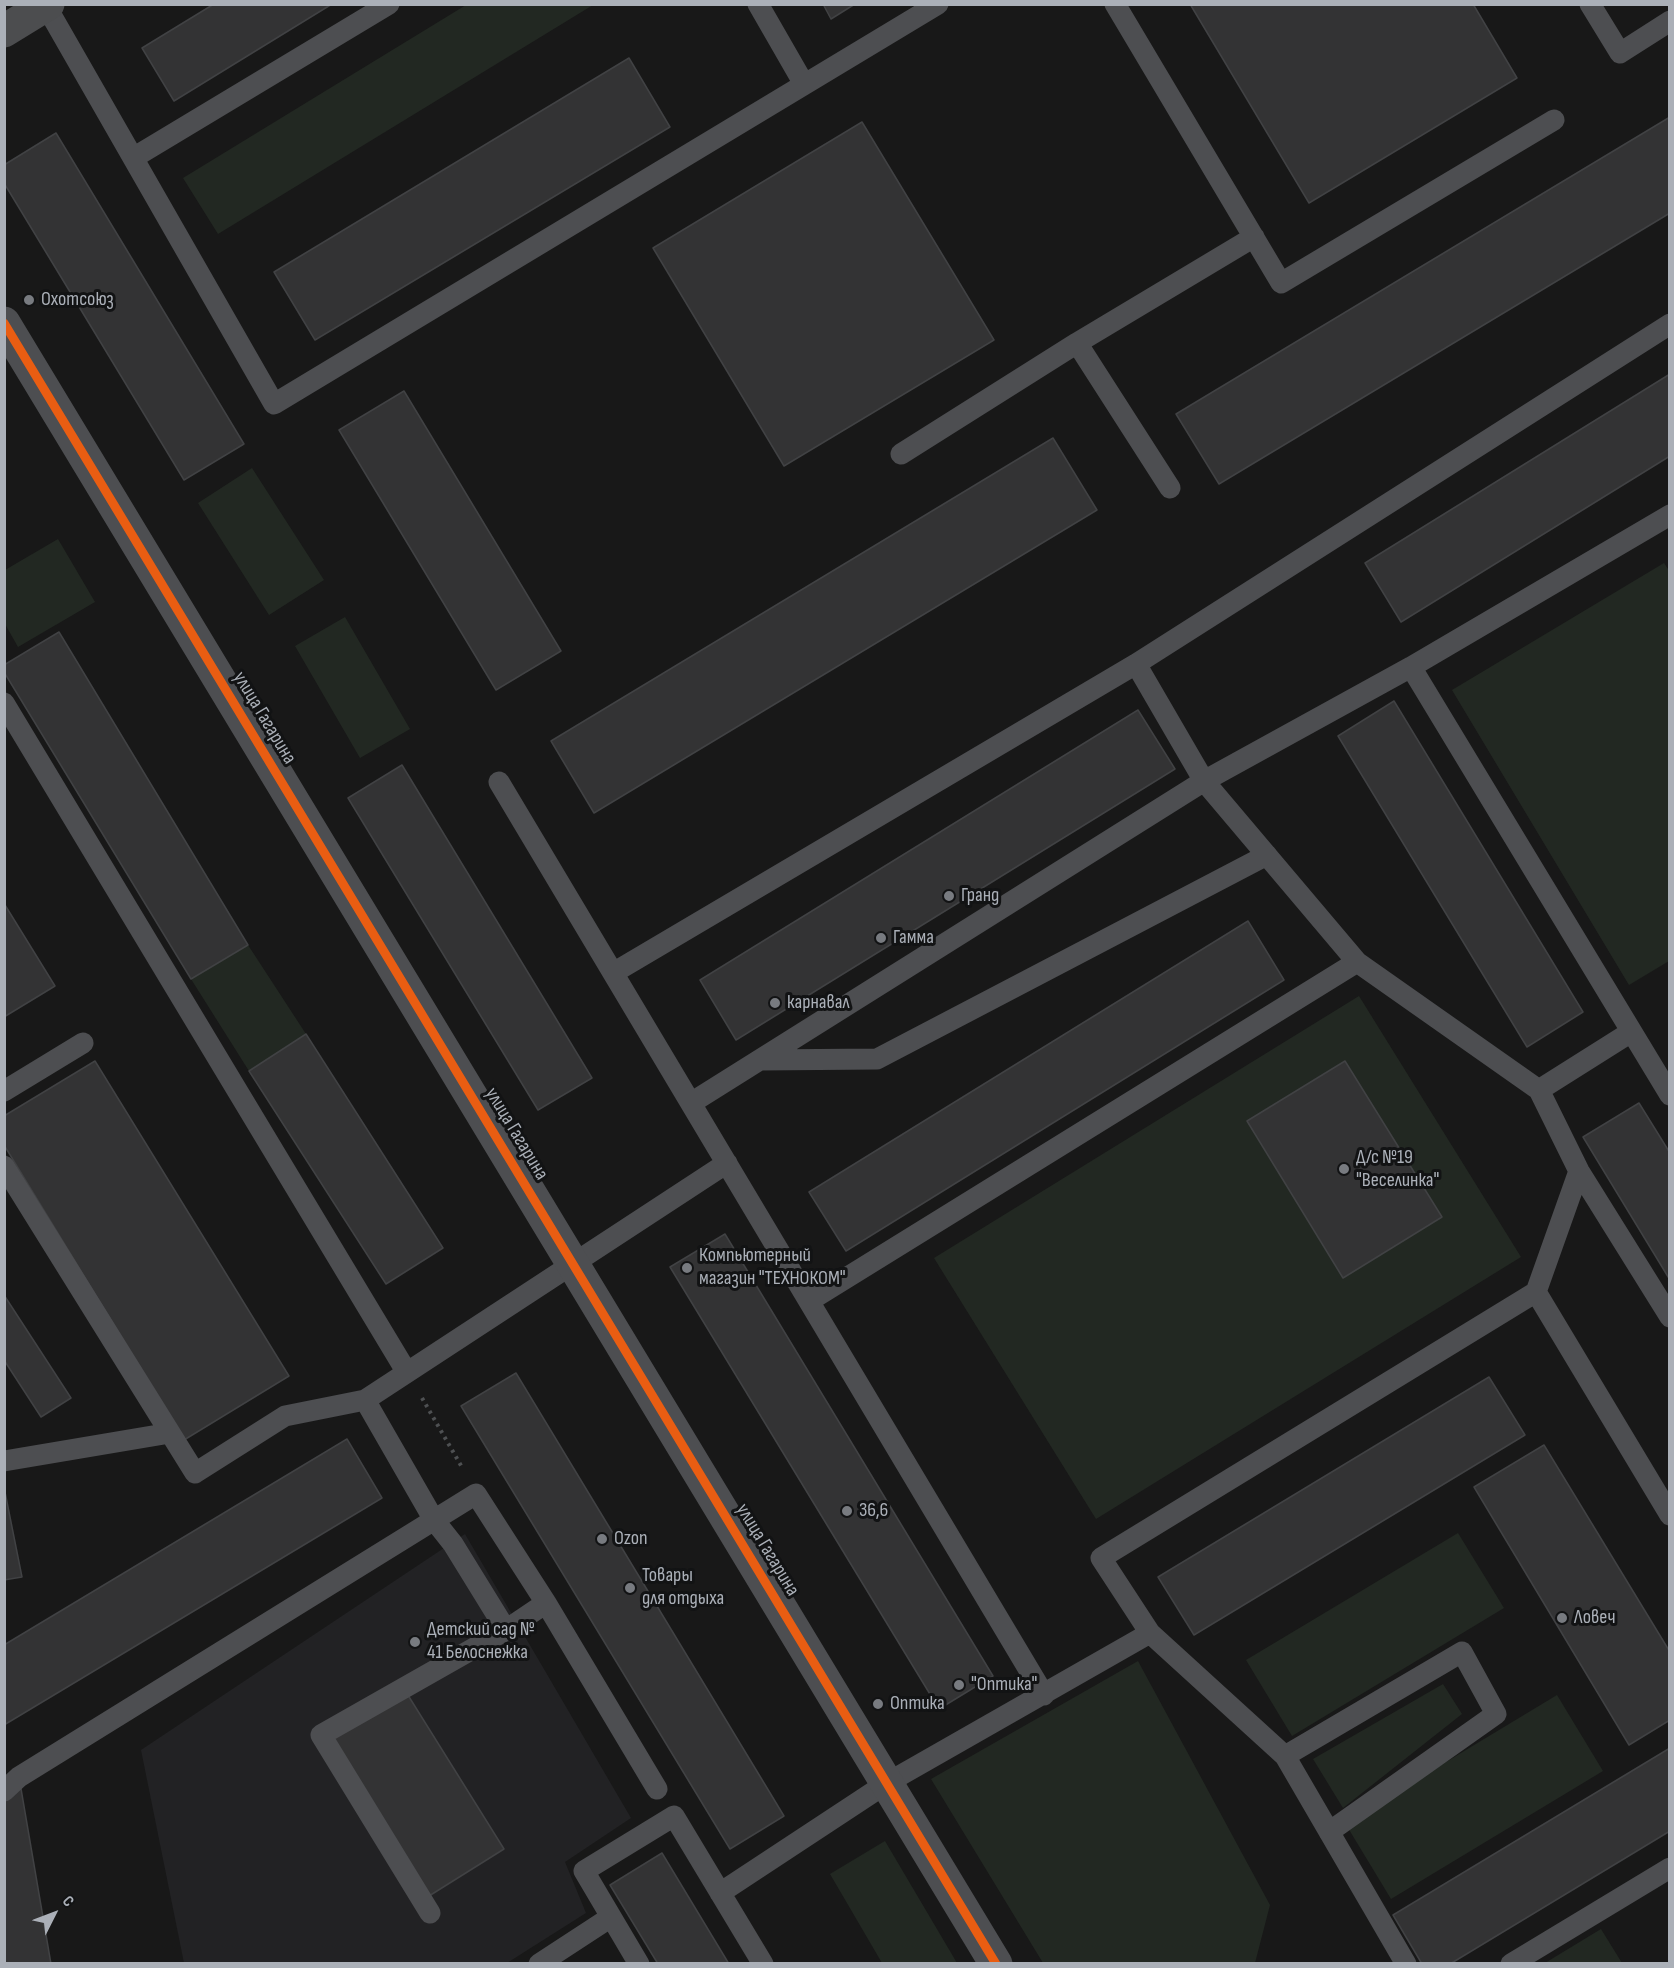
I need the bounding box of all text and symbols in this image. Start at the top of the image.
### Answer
place label: Охотсоюз [41,288,114,312]
marker: Охотсоюз [22,293,36,307]
street label: улица Гагарина [227,667,301,769]
place label: Гранд [961,884,999,908]
marker: Гранд [942,889,956,903]
place label: Гамма [893,926,934,950]
marker: Гамма [874,931,888,945]
place label: карнавал [787,991,850,1015]
marker: карнавал [768,996,782,1010]
street label: улица Гагарина [479,1083,553,1185]
place label: Д/с №19 "Веселинка" [1356,1146,1439,1193]
marker: Д/с №19 "Веселинка" [1337,1162,1351,1176]
place label: Компьютерный магазин "ТЕХНОКОМ" [699,1244,846,1291]
marker: Компьютерный магазин "ТЕХНОКОМ" [680,1261,694,1275]
street label: улица Гагарина [730,1499,804,1601]
place label: 36,6 [859,1499,888,1523]
marker: 36,6 [840,1504,854,1518]
place label: Ozon [614,1527,648,1551]
marker: Ozon [595,1532,609,1546]
place label: Товары для отдыха [642,1564,724,1611]
marker: Товары для отдыха [623,1581,637,1595]
place label: Ловеч [1574,1606,1615,1630]
marker: Ловеч [1555,1611,1569,1625]
place label: Детский сад № 41 Белоснежка [427,1618,535,1665]
marker: Детский сад № 41 Белоснежка [408,1635,422,1649]
place label: "Оптика" [971,1673,1037,1697]
marker: "Оптика" [952,1678,966,1692]
place label: Оптика [890,1692,945,1716]
marker: Оптика [871,1697,885,1711]
north arrow [24,1884,84,1944]
text: С [58,1892,78,1911]

